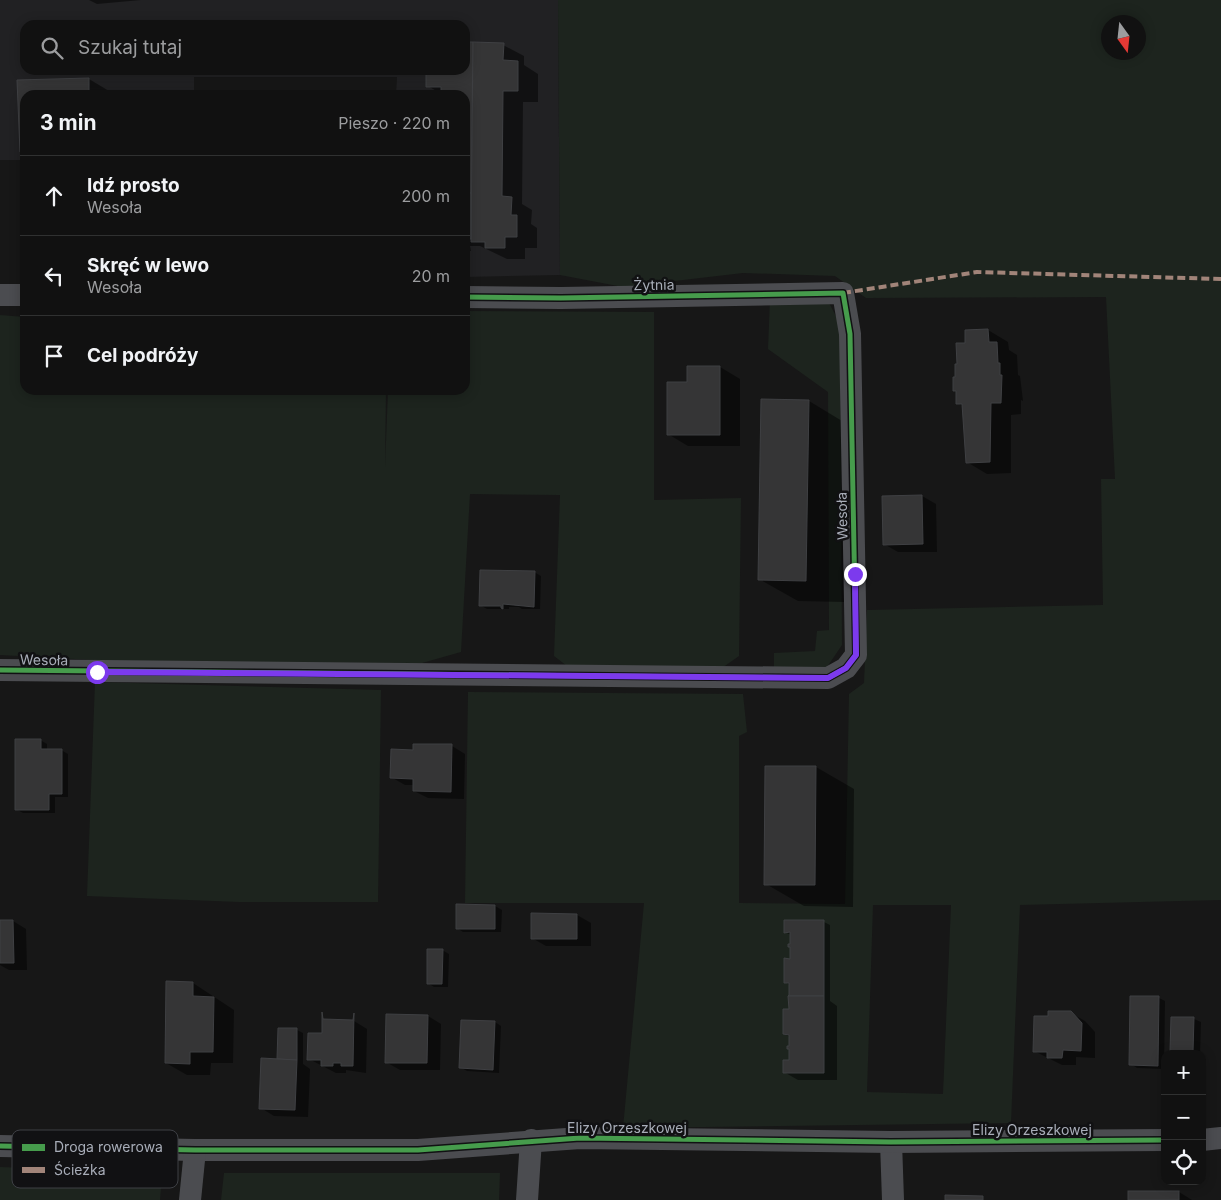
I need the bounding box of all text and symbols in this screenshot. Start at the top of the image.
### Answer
north arrow [1101,15,1146,60]
search box [20,20,470,75]
icon: search [38,34,66,62]
text: Szukaj tutaj [78,36,182,59]
text: 3 min [40,110,96,135]
text: Pieszo · 220 m [338,113,450,133]
text: Idź prosto [87,174,180,197]
icon: ahead [40,182,68,210]
text: 200 m [402,186,450,206]
text: Wesoła [87,197,142,217]
text: Skręć w lewo [87,254,209,277]
icon: left [40,262,68,290]
text: 20 m [412,266,450,286]
street label: Żytnia [633,276,675,293]
text: Wesoła [87,277,142,297]
icon: arrive [40,342,68,370]
text: Cel podróży [87,344,199,367]
street label: Wesoła [833,492,850,540]
route end [844,563,867,586]
street label: Wesoła [20,651,68,668]
route start [86,661,109,684]
map controls [1161,1050,1206,1185]
button: + [1161,1050,1206,1095]
button: − [1161,1095,1206,1140]
street label: Elizy Orzeszkowej [567,1119,687,1136]
street label: Elizy Orzeszkowej [972,1121,1092,1138]
legend [12,1130,178,1188]
text: Droga rowerowa [54,1138,163,1155]
button: locate [1161,1140,1206,1185]
text: Ścieżka [54,1161,106,1178]

